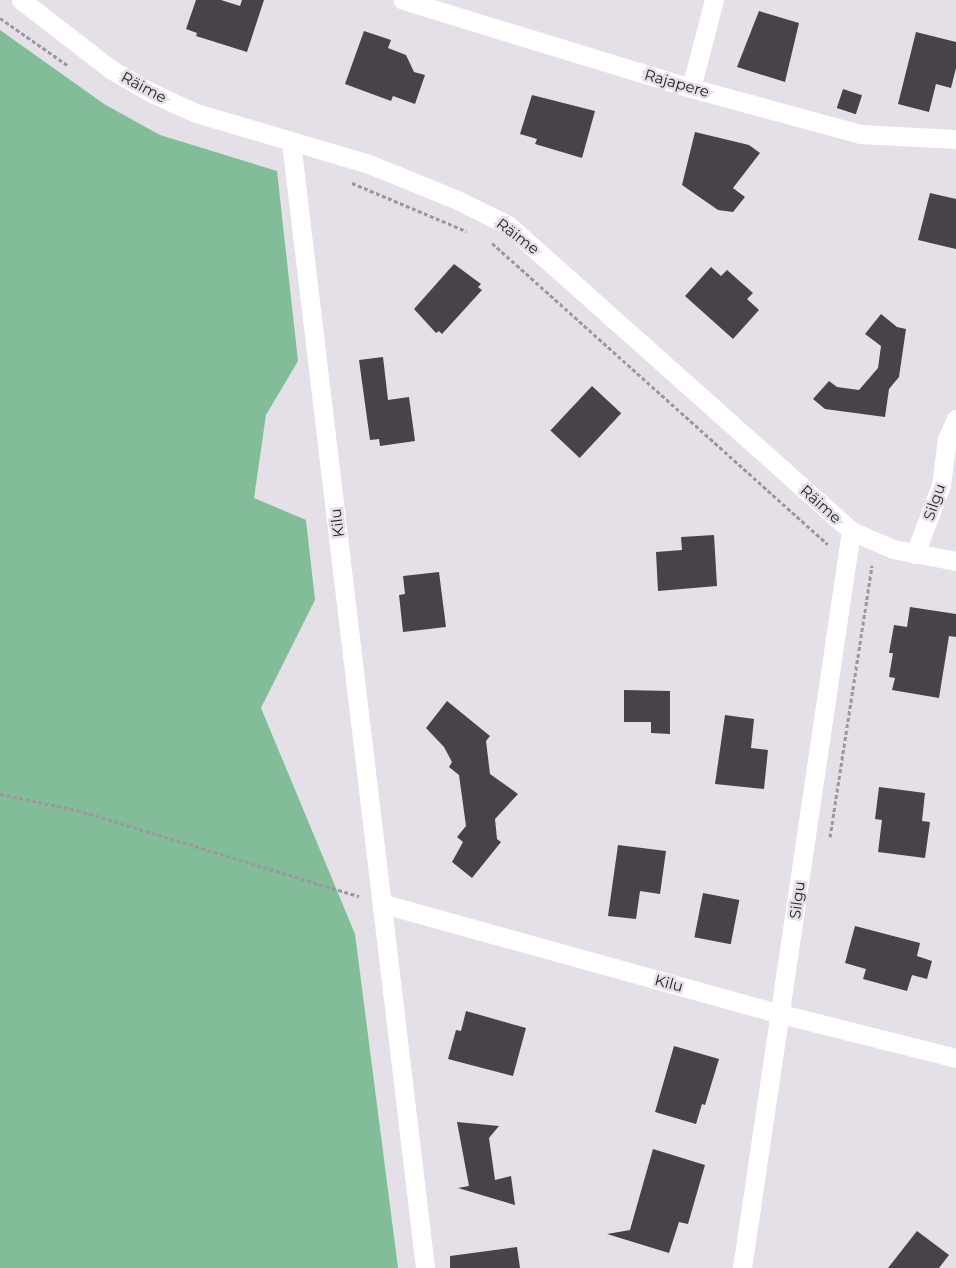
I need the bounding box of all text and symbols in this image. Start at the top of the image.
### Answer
street label: Rajapere [642,65,712,101]
street label: Räime [118,68,170,106]
street label: Räime [493,214,543,258]
street label: Räime [797,481,845,527]
street label: Silgu [919,481,949,523]
street label: Kilu [326,508,348,538]
street label: Silgu [785,880,809,920]
street label: Kilu [653,971,685,995]

